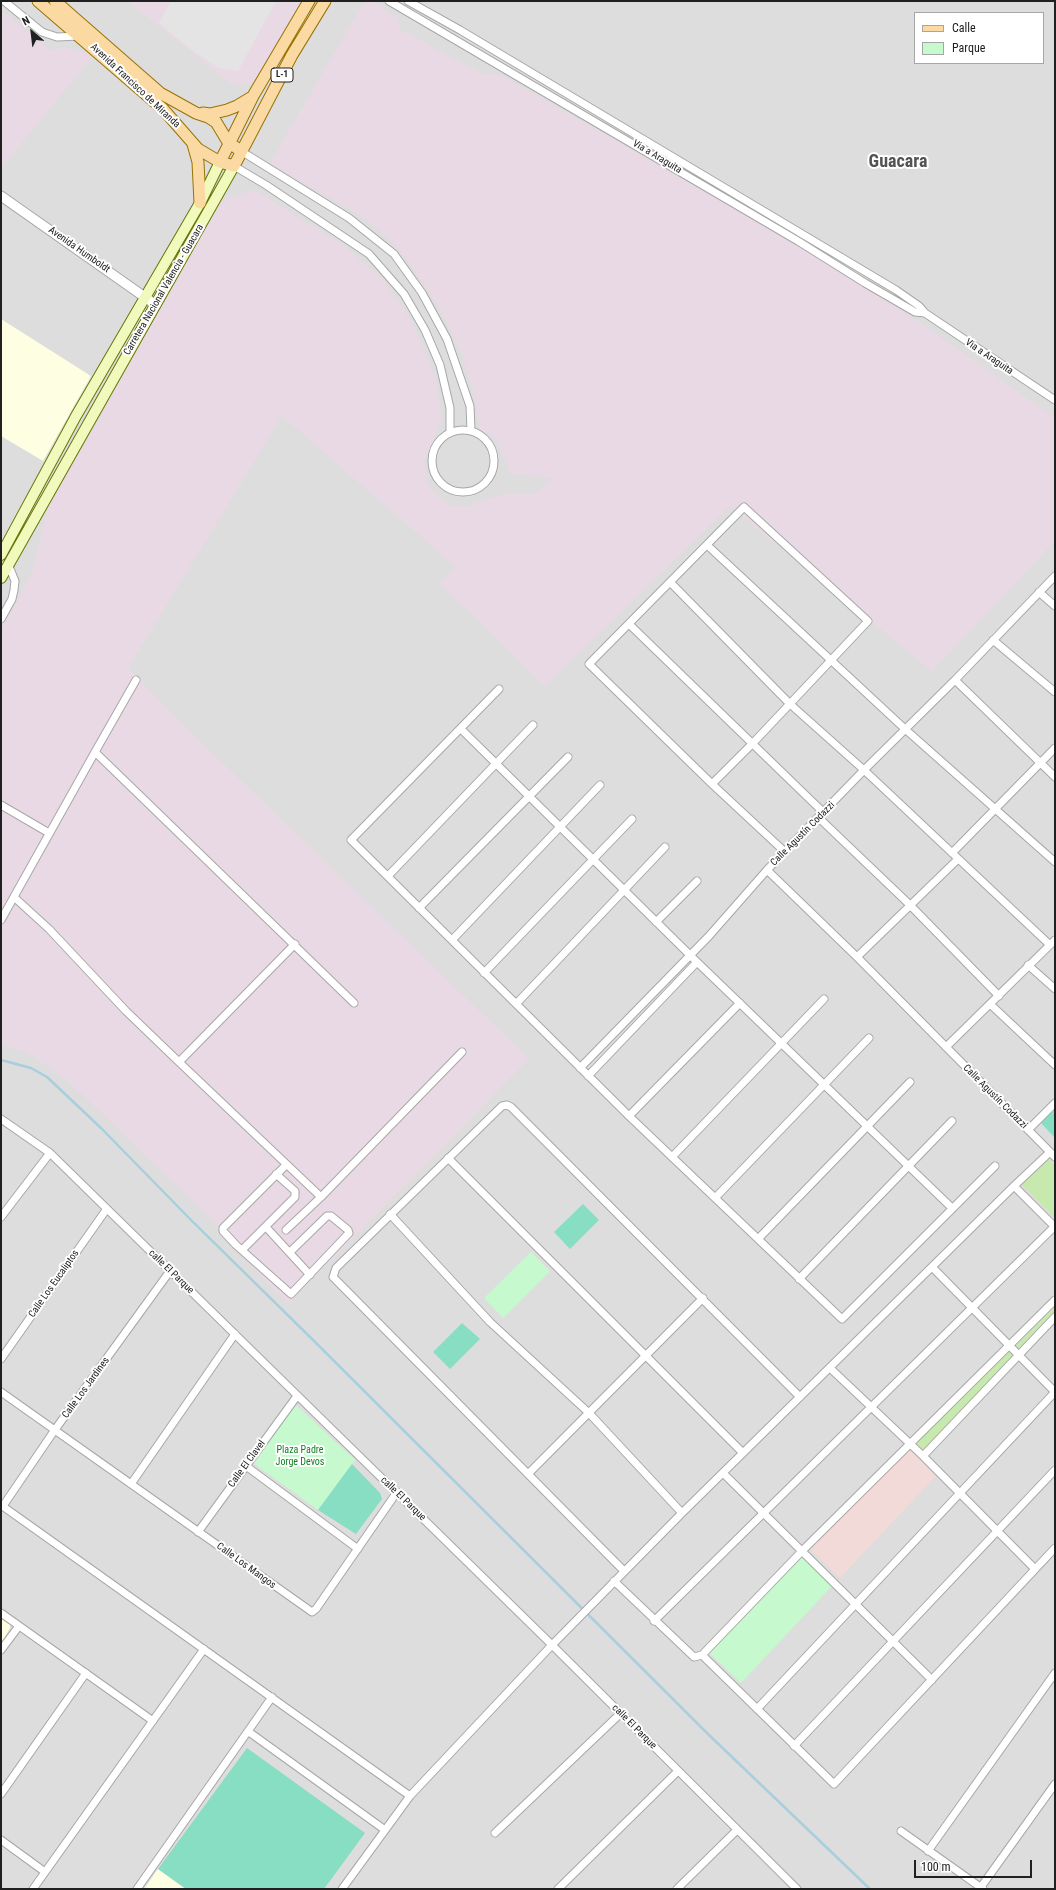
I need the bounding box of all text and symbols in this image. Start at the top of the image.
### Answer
north arrow [12,12,52,52]
legend [914,12,1044,64]
text: N [20,14,32,28]
text: Calle [952,21,976,35]
street label: Avenida Francisco de Miranda [88,41,182,131]
text: Parque [952,41,985,55]
road number: L-1 [271,68,293,82]
street label: Via a Araguita [630,138,684,176]
district label: Guacara [869,151,927,173]
street label: Carretera Nacional Valencia - Guacara [121,222,207,358]
street label: Avenida Humboldt [46,224,112,276]
street label: Via a Araguita [963,337,1015,377]
street label: Calle Agustín Codazzi [768,799,838,869]
street label: Calle Agustín Codazzi [960,1062,1030,1132]
street label: calle El Parque [146,1247,196,1297]
street label: Calle Los Eucaliptos [26,1248,82,1320]
street label: Calle Los Jardines [60,1355,112,1421]
street label: Calle El Clavel [226,1438,268,1490]
park label: Plaza Padre Jorge Devos [276,1444,324,1468]
street label: calle El Parque [378,1474,428,1524]
street label: Calle Los Mangos [214,1540,278,1592]
street label: calle El Parque [609,1702,659,1752]
scale bar [916,1852,1034,1878]
text: 100 m [921,1860,951,1874]

